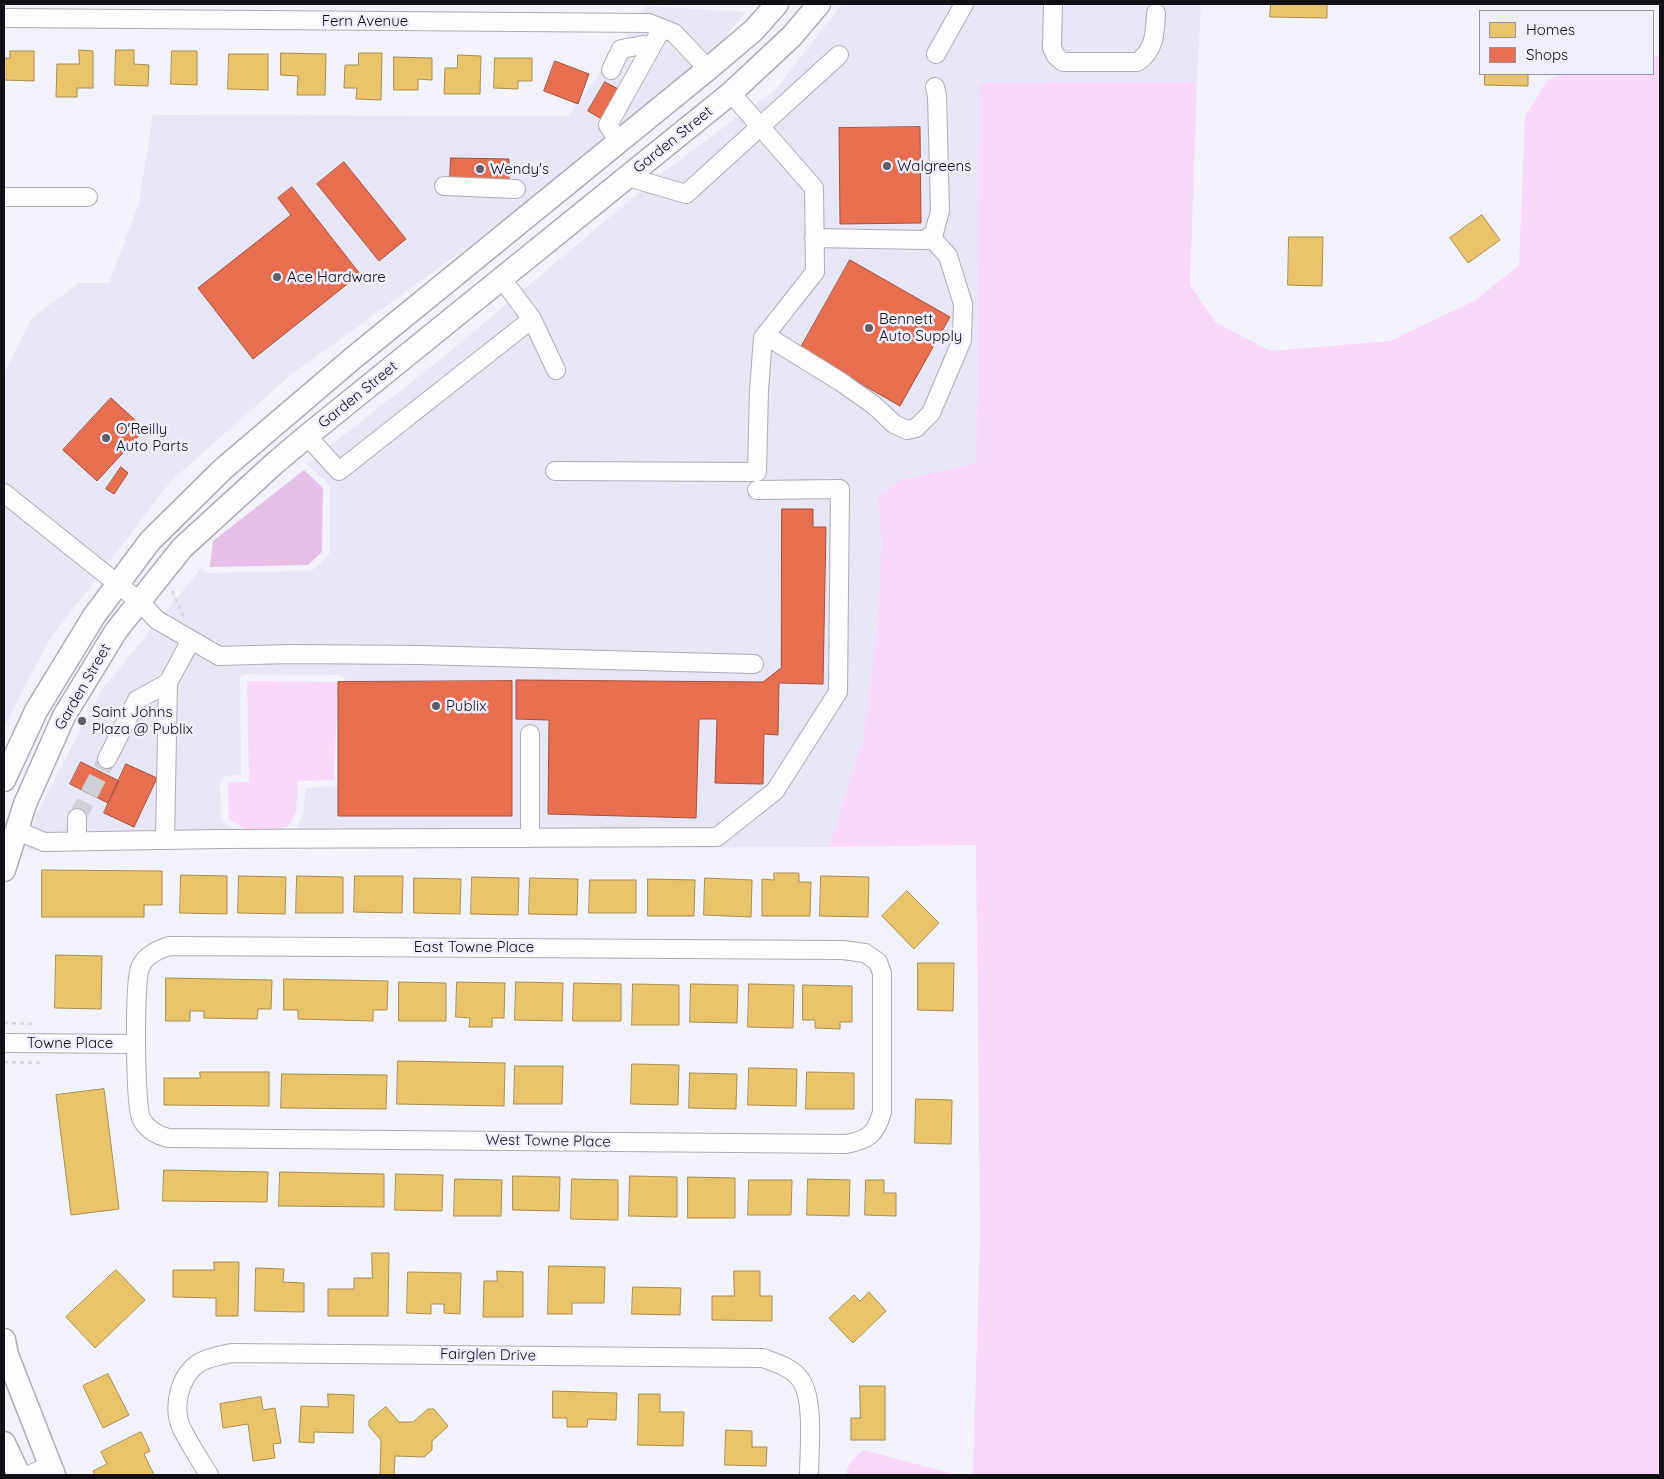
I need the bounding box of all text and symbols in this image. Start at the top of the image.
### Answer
legend [1479,10,1654,75]
street label: Fern Avenue [322,12,408,30]
text: Homes [1526,20,1575,39]
text: Shops [1526,45,1568,64]
street label: Garden Street [630,103,716,177]
place label: Walgreens [897,157,971,175]
place label: Wendy's [490,160,549,178]
marker: Walgreens [881,160,893,172]
marker: Wendy's [474,163,486,175]
place label: Ace Hardware [287,268,386,286]
marker: Ace Hardware [271,271,283,283]
place label: Bennett Auto Supply [879,310,962,345]
marker: Bennett Auto Supply [863,322,875,334]
street label: Garden Street [315,358,401,432]
place label: O'Reilly Auto Parts [116,420,188,455]
marker: O'Reilly Auto Parts [100,432,112,444]
street label: Garden Street [51,641,115,733]
place label: Publix [446,697,486,715]
marker: Publix [430,700,442,712]
place label: Saint Johns Plaza @ Publix [92,703,193,738]
marker: Saint Johns Plaza @ Publix [76,715,88,727]
street label: East Towne Place [414,938,534,956]
street label: Towne Place [27,1034,113,1052]
street label: West Towne Place [485,1131,611,1151]
street label: Fairglen Drive [440,1345,536,1365]

